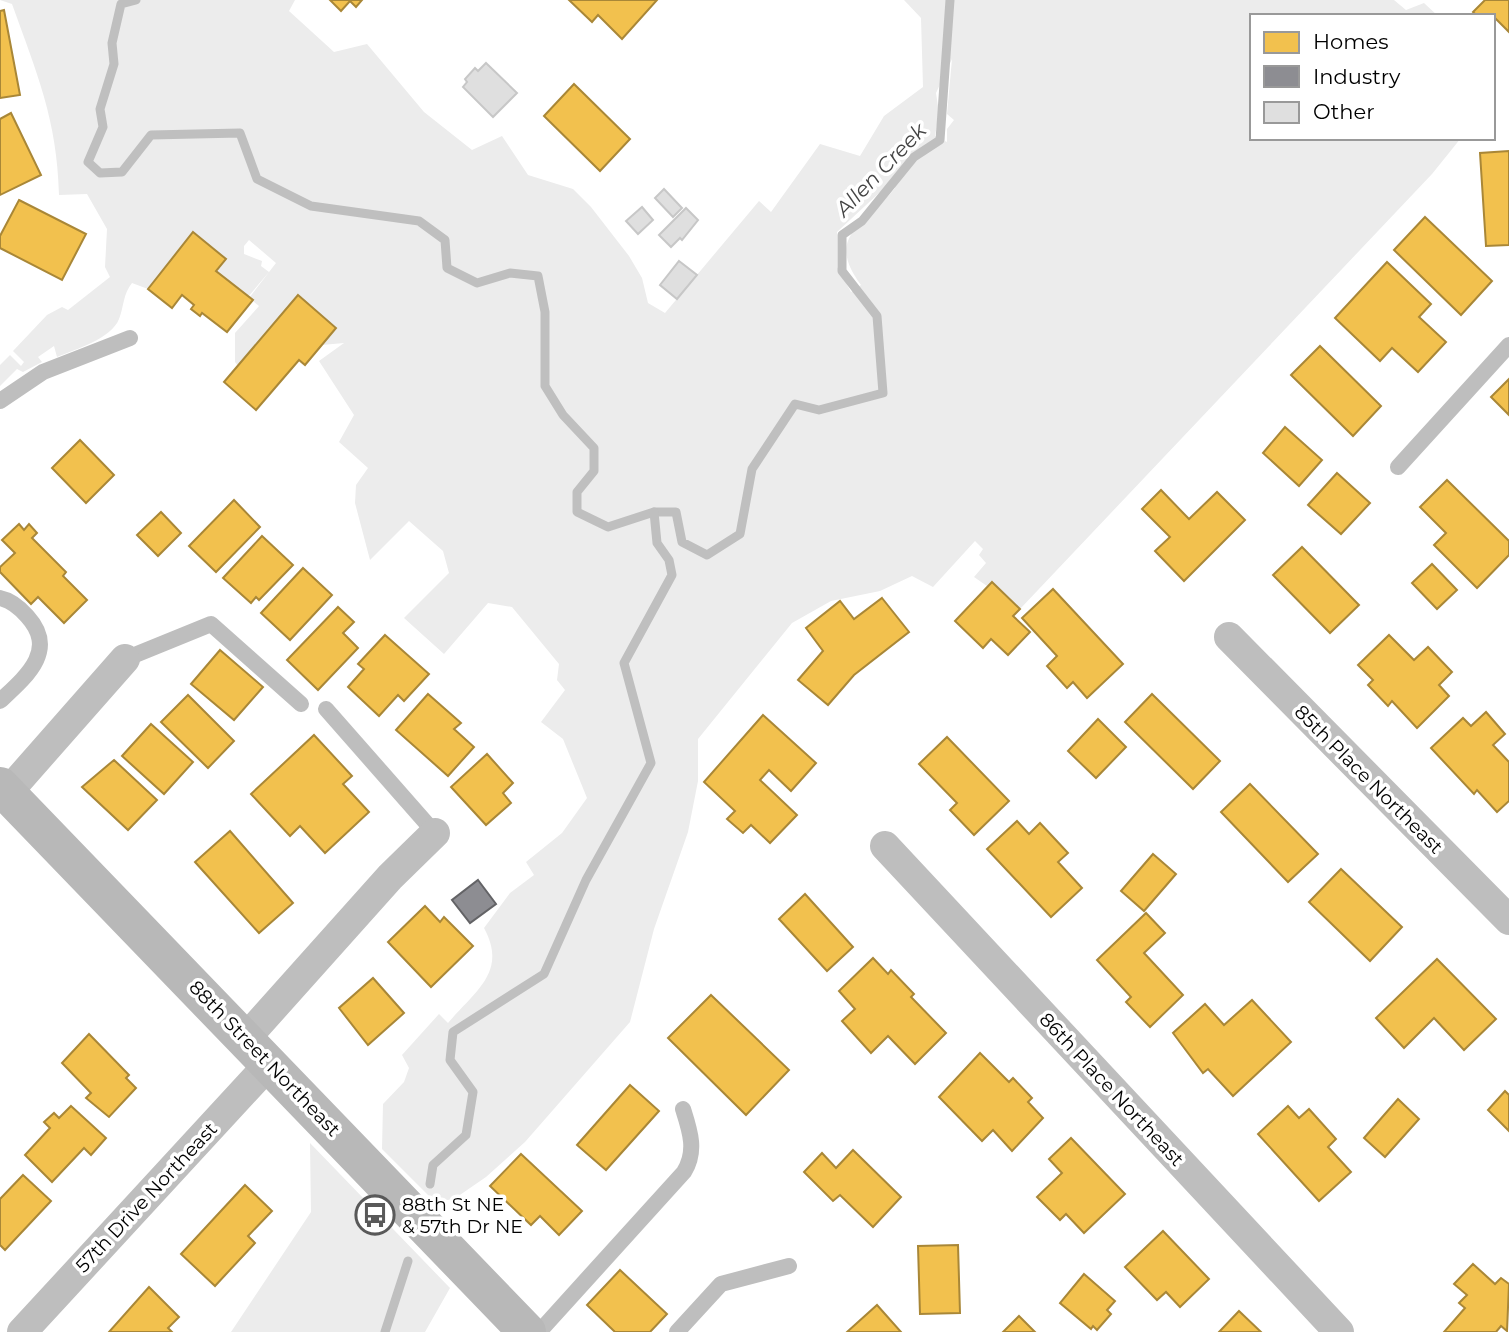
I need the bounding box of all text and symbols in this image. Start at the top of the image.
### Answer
legend [1250,14,1495,140]
text: Homes [1313,29,1388,54]
text: Industry [1313,64,1401,89]
text: Other [1313,99,1375,124]
water label: Allen Creek [829,117,932,223]
street label: 85th Place Northeast [1290,700,1448,859]
street label: 88th Street Northeast [184,976,345,1141]
street label: 86th Place Northeast [1035,1008,1189,1171]
street label: 57th Drive Northeast [71,1117,222,1277]
place label: 88th St NE & 57th Dr NE [402,1193,523,1238]
bus stop icon: 88th St NE & 57th Dr NE [354,1194,396,1236]

